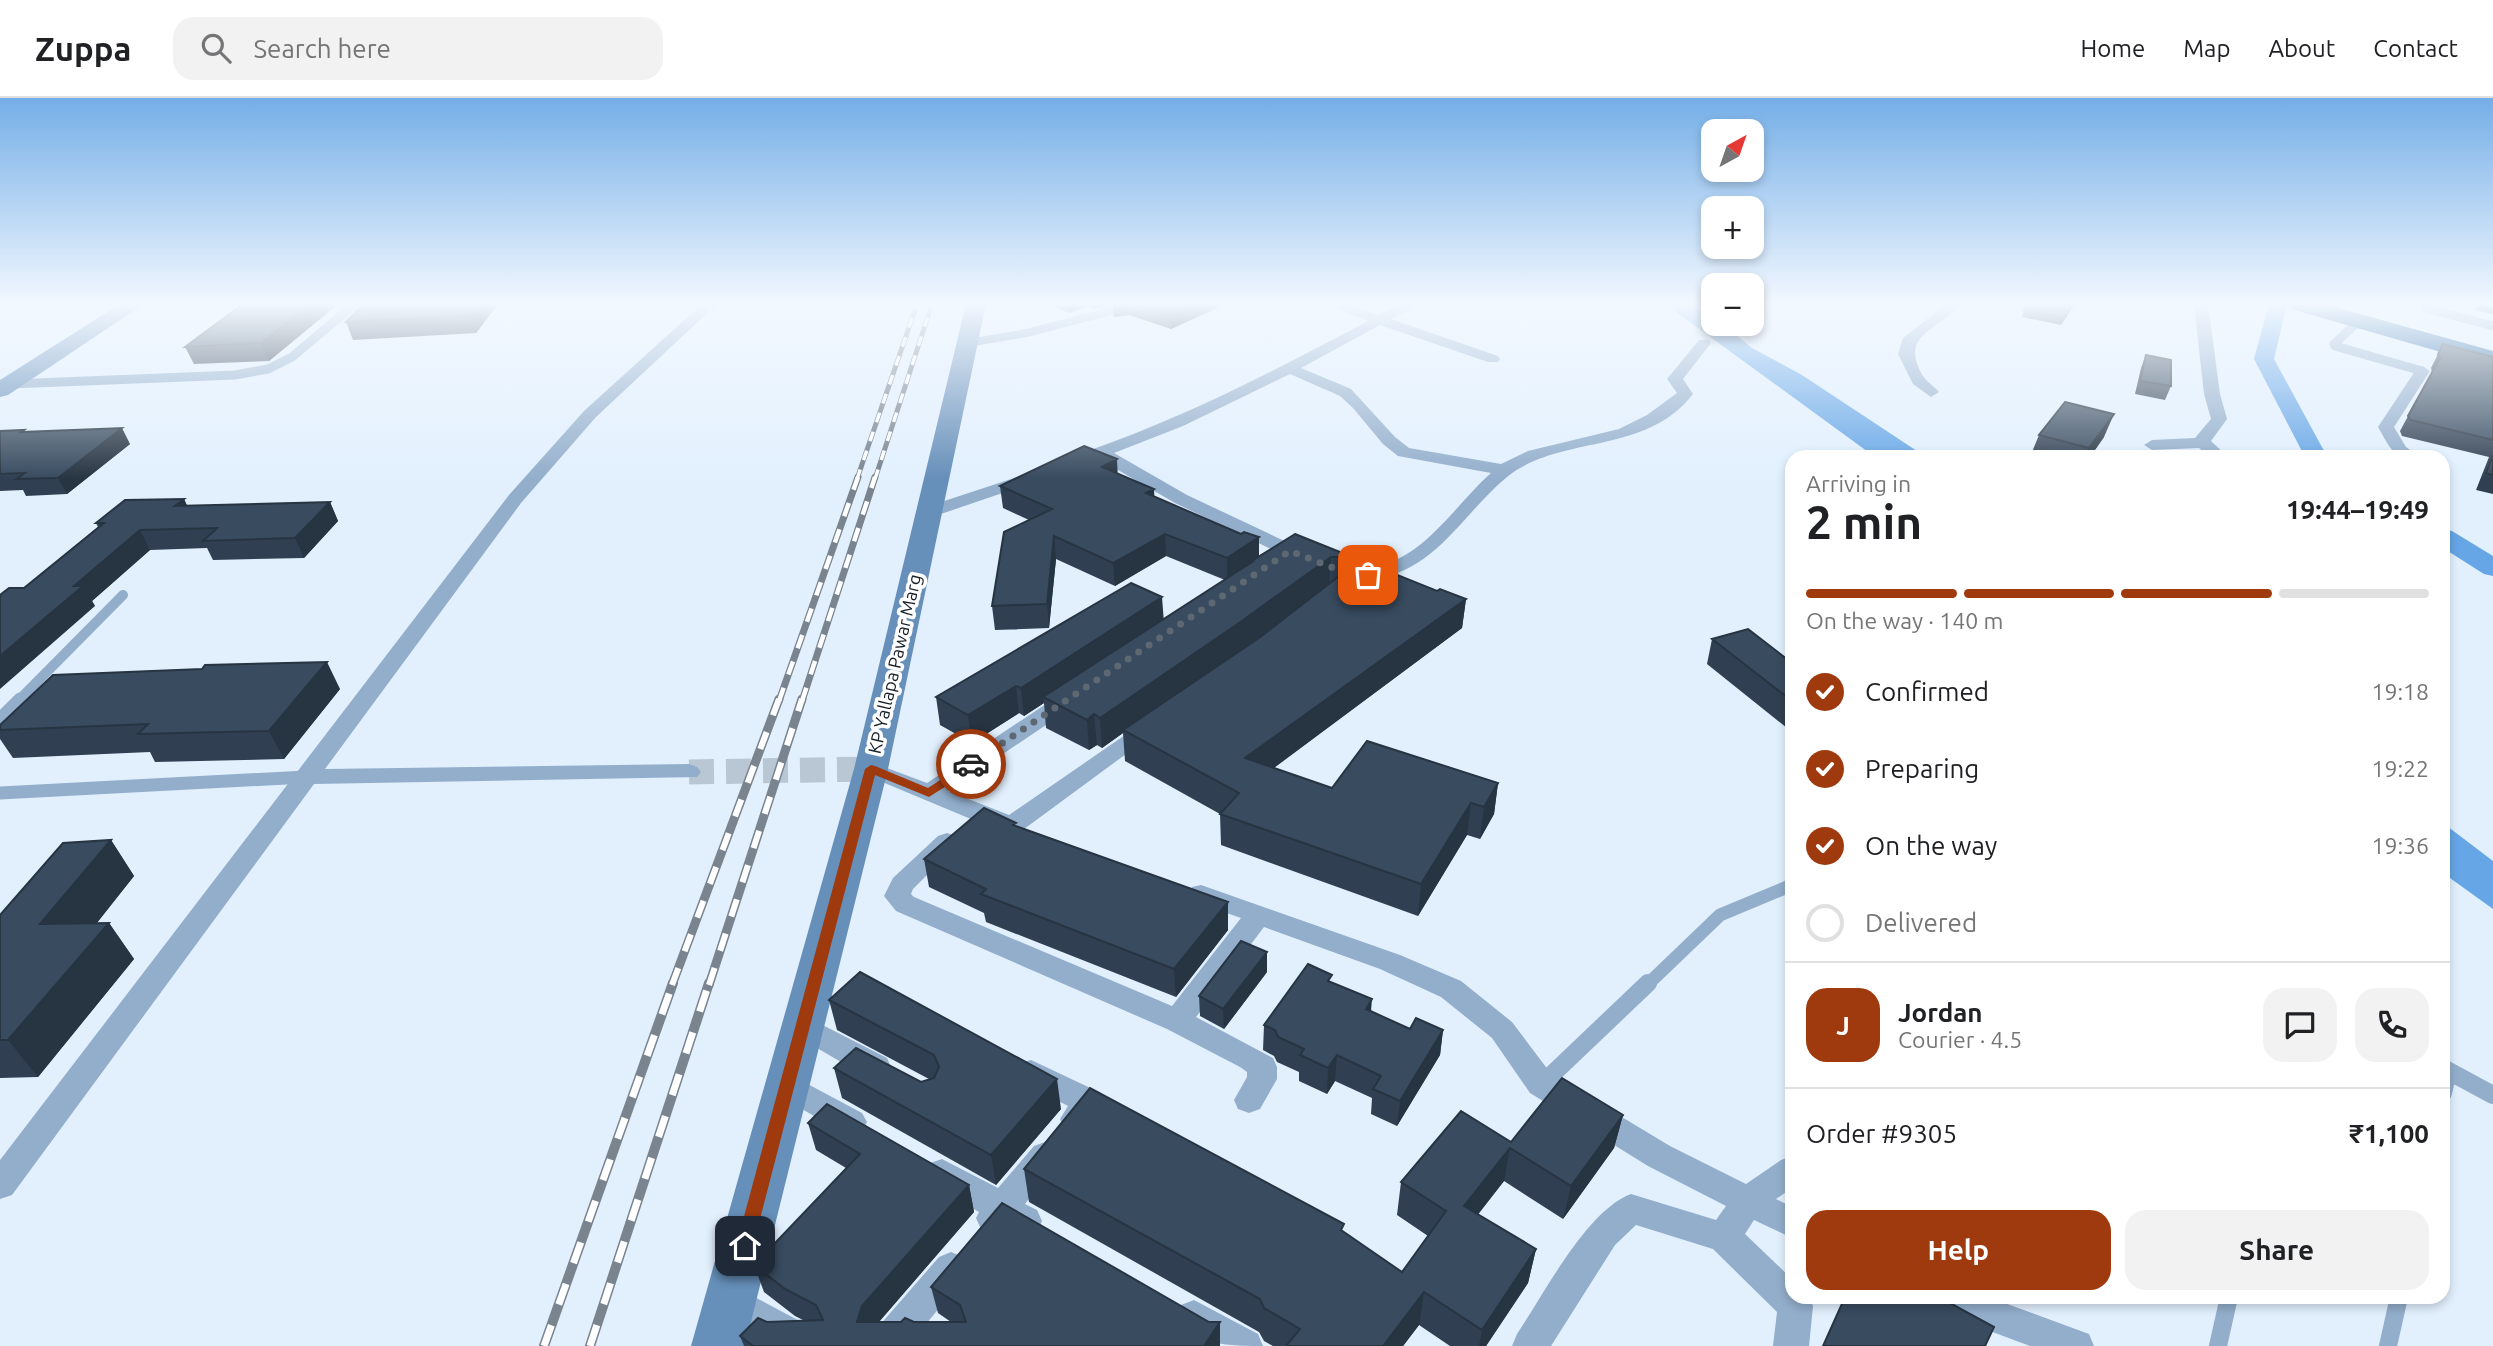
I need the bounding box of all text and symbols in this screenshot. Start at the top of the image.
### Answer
search box [173,17,663,80]
icon: search [197,29,235,67]
text: Zuppa [35,30,131,67]
text: Search here [253,34,391,63]
text: Home [2080,35,2145,62]
text: Map [2183,35,2230,62]
text: About [2268,35,2335,62]
text: Contact [2373,35,2458,62]
north arrow [1701,119,1764,182]
map controls [1701,119,1764,336]
button: + [1701,196,1764,259]
button: − [1701,273,1764,336]
text: Arriving in [1806,471,1911,496]
text: 19:44–19:49 [2286,495,2429,524]
text: 2 min [1806,496,1922,548]
pin [1338,545,1398,605]
icon: bag [1349,556,1387,594]
street label: KP Yallapa Pawar Marg [864,572,924,755]
text: On the way · 140 m [1806,608,2003,633]
icon: check [1806,673,1844,711]
text: Confirmed [1865,677,1989,706]
text: 19:18 [2371,679,2429,704]
courier [936,729,1006,799]
icon: car [952,745,990,783]
icon: check [1806,750,1844,788]
text: Preparing [1865,754,1979,783]
text: 19:22 [2371,756,2429,781]
icon: check [1806,827,1844,865]
text: On the way [1865,831,1997,860]
text: 19:36 [2371,833,2429,858]
text: Delivered [1865,908,1977,937]
button: chat [2263,988,2337,1062]
button: phone [2355,988,2429,1062]
text: Jordan [1898,998,1983,1027]
text: J [1836,1011,1850,1040]
text: Courier · 4.5 [1898,1027,2022,1052]
text: Order #9305 [1806,1119,1957,1148]
text: ₹1,100 [2349,1119,2429,1148]
button: Help [1806,1210,2111,1290]
button: Share [2125,1210,2429,1290]
pin [715,1216,775,1276]
icon: home [726,1227,764,1265]

